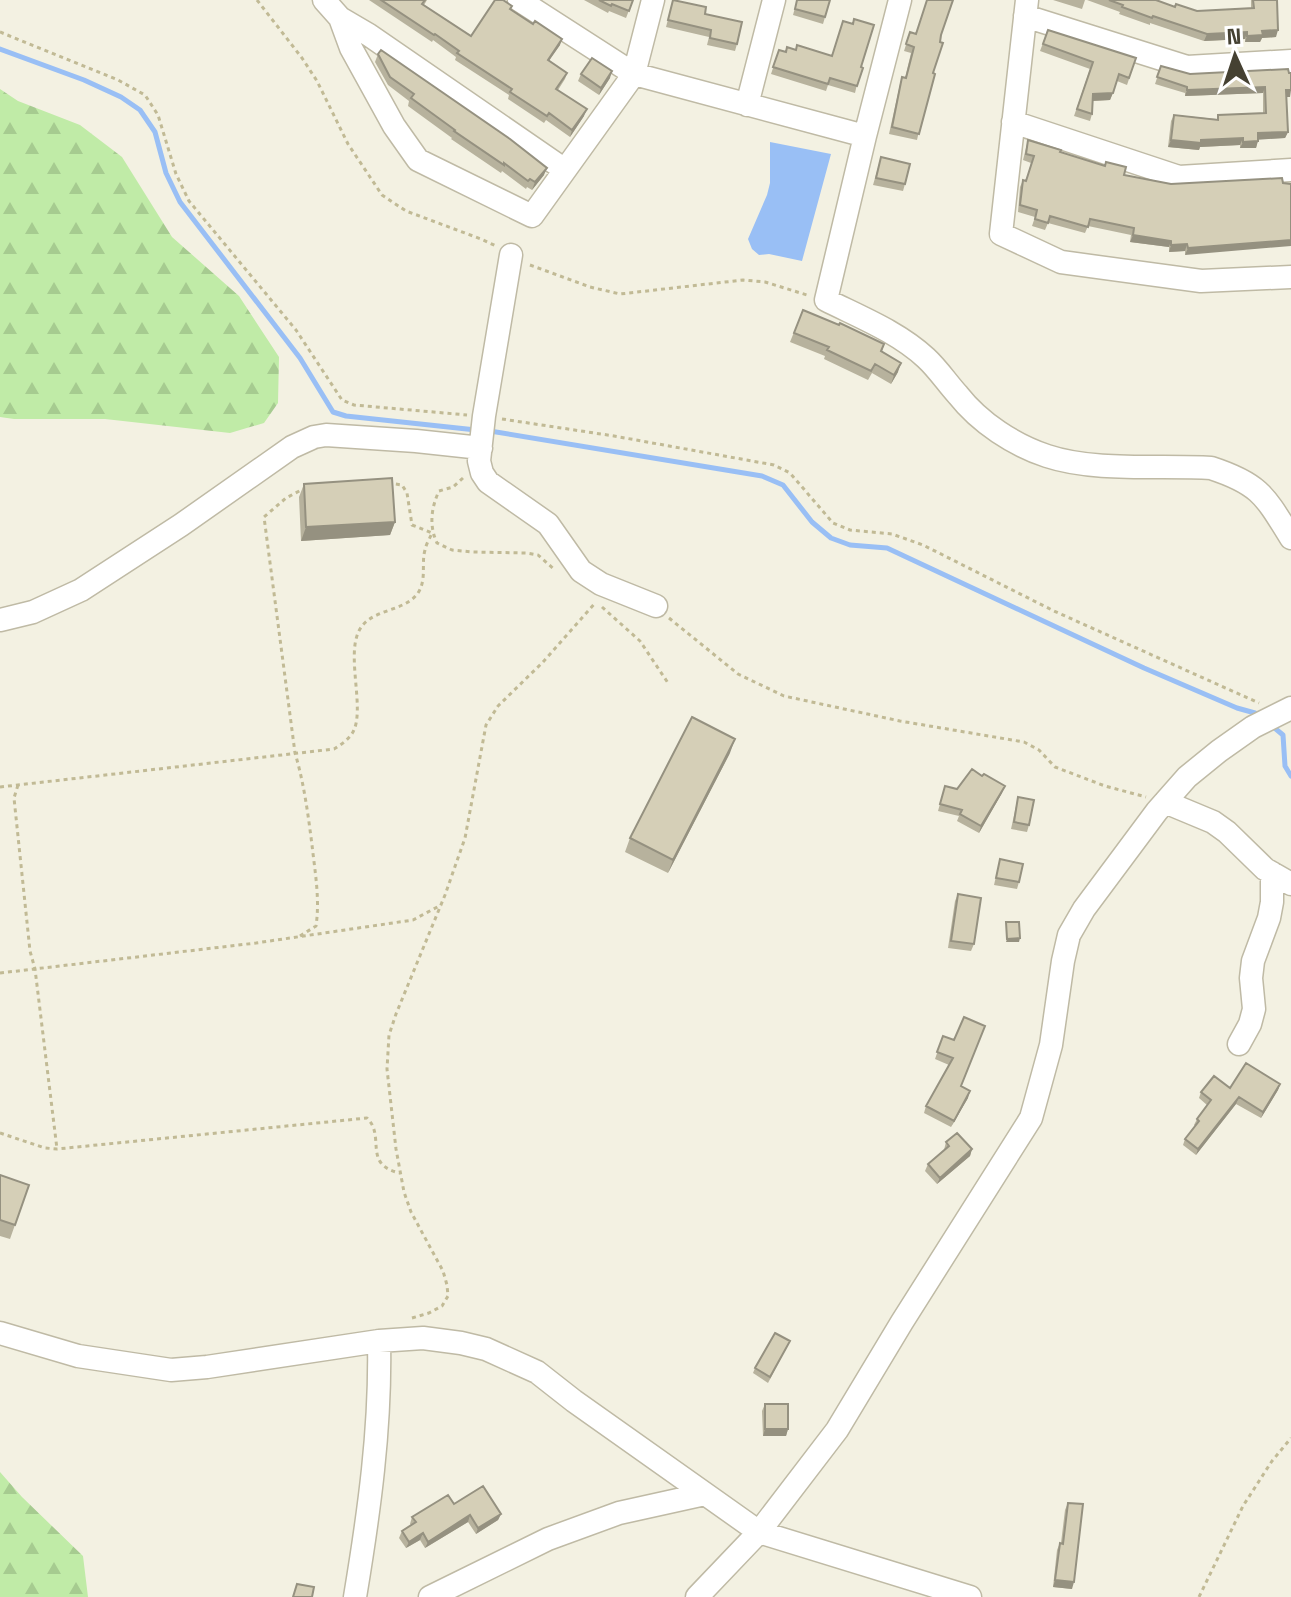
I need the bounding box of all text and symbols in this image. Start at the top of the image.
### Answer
north arrow [1195,16,1275,96]
text: N [1226,22,1242,50]

